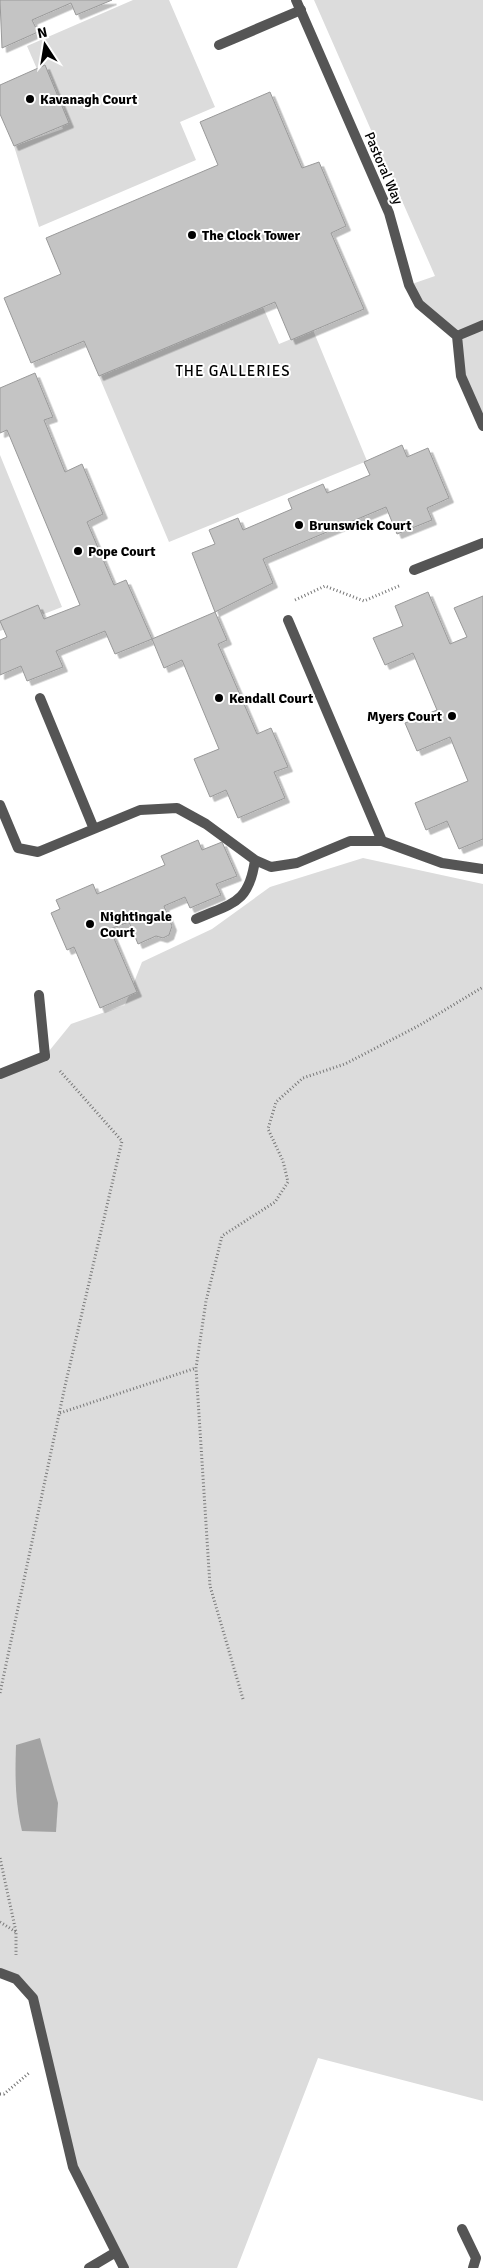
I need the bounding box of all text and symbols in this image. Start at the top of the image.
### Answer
north arrow [20,20,70,70]
text: N [36,23,49,42]
place label: Kavanagh Court [40,91,138,108]
marker: Kavanagh Court [24,93,36,105]
street label: Pastoral Way [361,129,407,207]
place label: The Clock Tower [202,227,301,244]
marker: The Clock Tower [186,229,198,241]
district label: THE GALLERIES [175,362,291,380]
place label: Brunswick Court [309,517,412,534]
marker: Brunswick Court [293,519,305,531]
place label: Pope Court [88,543,156,560]
marker: Pope Court [72,545,84,557]
place label: Kendall Court [229,690,314,707]
marker: Kendall Court [213,692,225,704]
place label: Myers Court [367,708,443,725]
marker: Myers Court [446,710,458,722]
place label: Nightingale Court [100,908,172,941]
marker: Nightingale Court [84,918,96,930]

